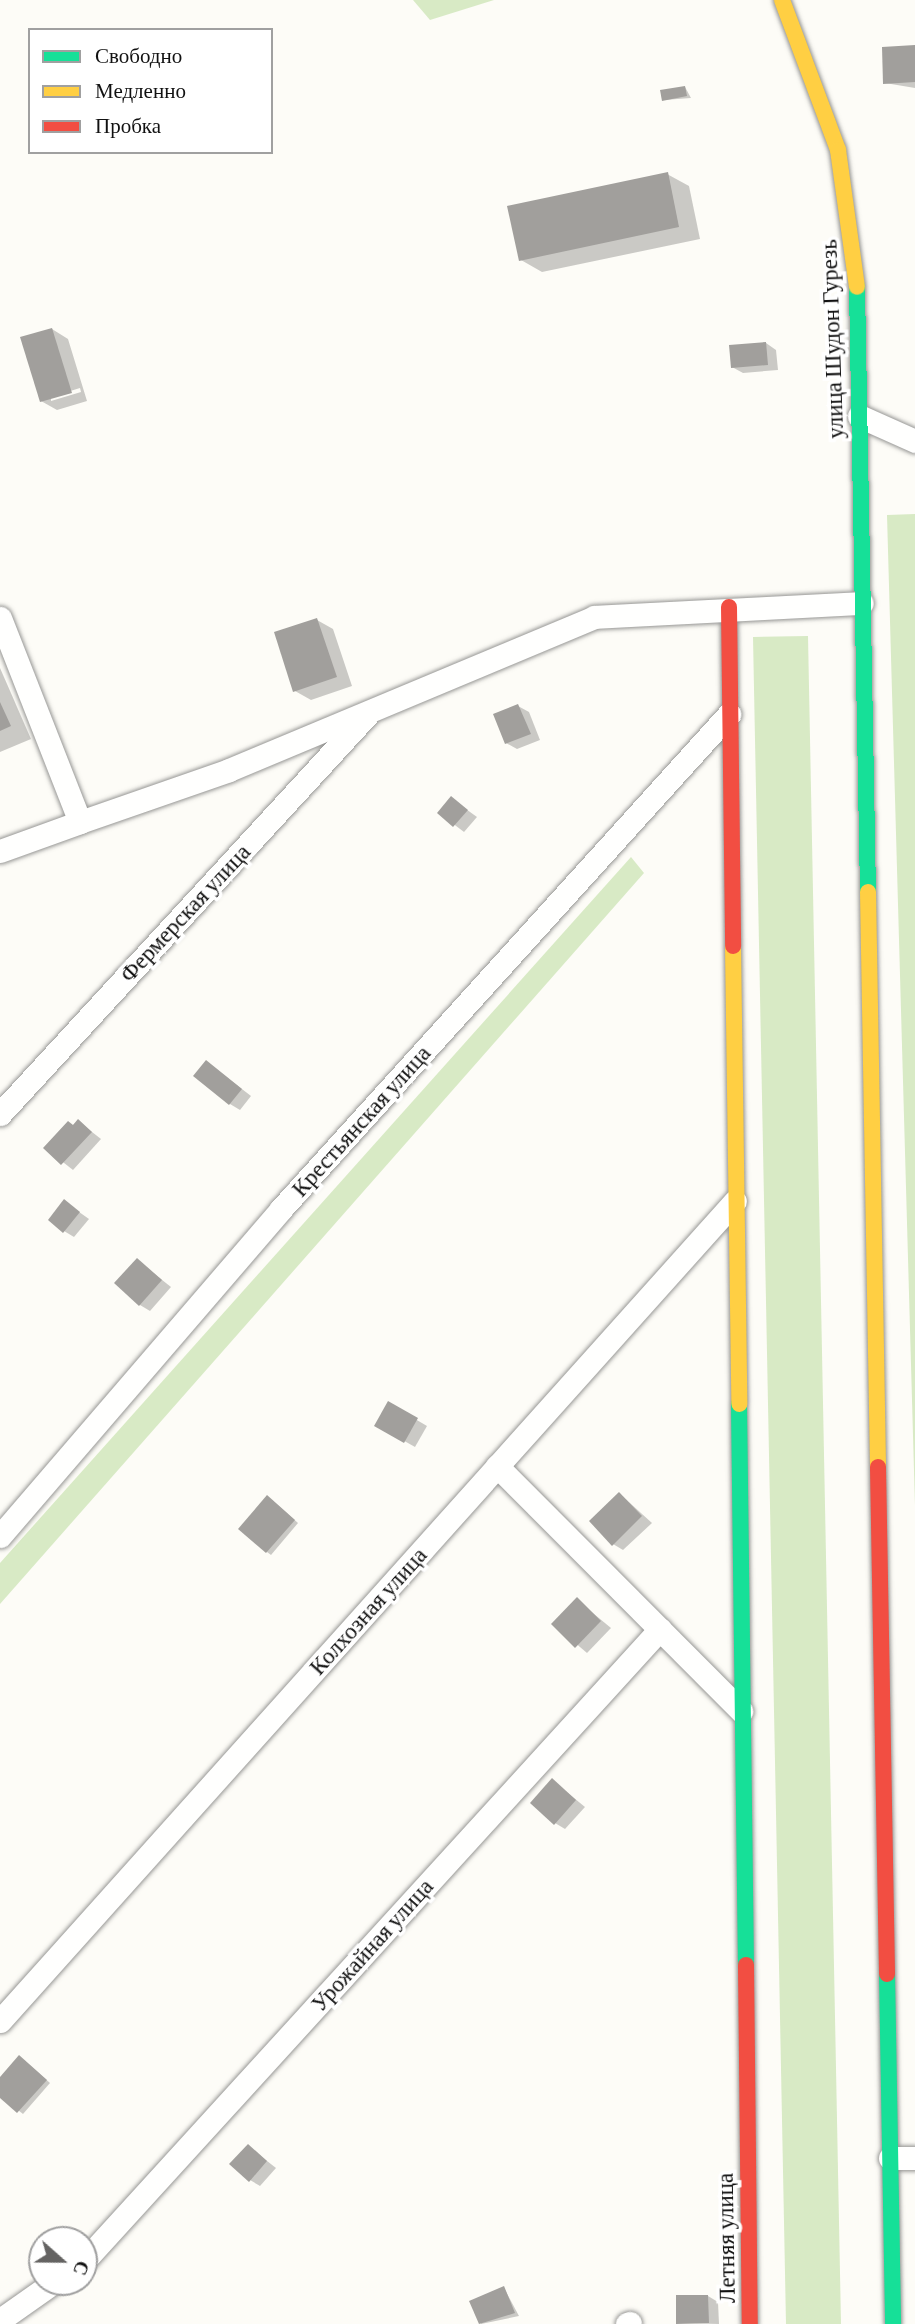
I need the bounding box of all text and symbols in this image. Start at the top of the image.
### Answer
legend [28,28,273,154]
text: Свободно [95,44,182,68]
text: Медленно [95,79,186,103]
text: Пробка [95,114,161,138]
street label: улица Шудон Гурезь [815,239,849,439]
street label: Фермерская улица [114,838,256,988]
street label: Крестьянская улица [286,1040,436,1202]
street label: Колхозная улица [303,1541,433,1681]
street label: Урожайная улица [305,1873,439,2017]
street label: Летняя улица [711,2173,741,2303]
north arrow [28,2226,98,2296]
text: С [69,2258,93,2278]

